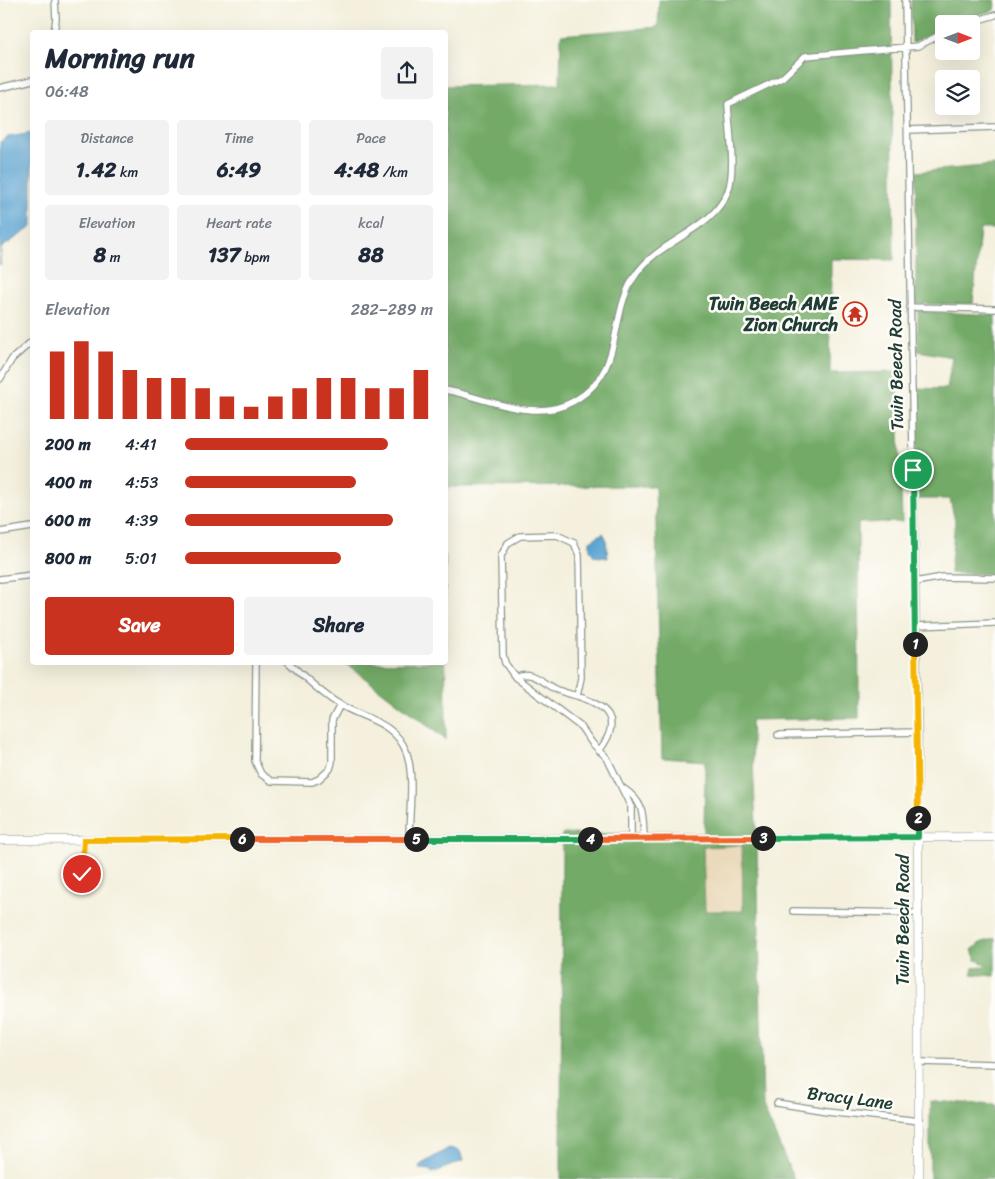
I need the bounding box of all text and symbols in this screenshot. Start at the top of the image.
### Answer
north arrow [935,15,980,60]
map controls [935,15,980,115]
text: Morning run [45,33,195,82]
button: share [381,47,433,99]
button: layers [935,70,980,115]
text: 06:48 [45,77,89,106]
text: Distance [80,126,134,151]
text: Time [224,126,254,151]
text: Pace [356,126,386,151]
text: 1.42 [76,151,116,189]
text: 6:49 [217,151,261,189]
text: 4:48 [334,151,379,189]
text: km [116,160,138,185]
text: /km [379,160,408,185]
text: Elevation [79,211,135,236]
text: Heart rate [206,211,272,236]
text: kcal [358,211,384,236]
text: 8 [93,236,106,274]
text: 137 [208,236,241,274]
text: 88 [358,236,384,274]
text: m [106,245,121,270]
text: bpm [241,245,270,270]
place label: Twin Beech AME Zion Church [709,288,840,341]
text: Elevation [45,295,110,324]
text: 282–289 m [351,295,433,324]
street label: Twin Beech Road [879,298,913,431]
temple icon: Twin Beech AME Zion Church [842,301,868,327]
text: 200 m [45,430,91,459]
text: 4:41 [125,430,157,459]
pin [892,449,934,491]
icon: arrive [899,456,927,484]
text: 400 m [45,468,92,497]
text: 4:53 [125,468,158,497]
text: 600 m [45,506,91,535]
text: 4:39 [125,506,158,535]
text: 800 m [45,544,91,573]
text: 5:01 [125,544,157,573]
button: Save [45,597,234,655]
button: Share [244,597,433,655]
pin: 1 [902,632,928,656]
text: 1 [912,632,919,657]
pin: 2 [906,806,930,830]
text: 2 [914,806,923,831]
pin: 6 [230,826,254,852]
pin: 5 [404,826,428,852]
pin: 4 [578,826,602,852]
pin: 3 [750,826,776,850]
text: 3 [760,826,767,851]
text: 6 [239,827,246,852]
text: 5 [412,827,421,852]
text: 4 [586,827,595,852]
pin [61,853,103,895]
street label: Twin Beech Road [887,853,919,986]
icon: check [68,860,96,888]
street label: Bracy Lane [805,1077,895,1119]

